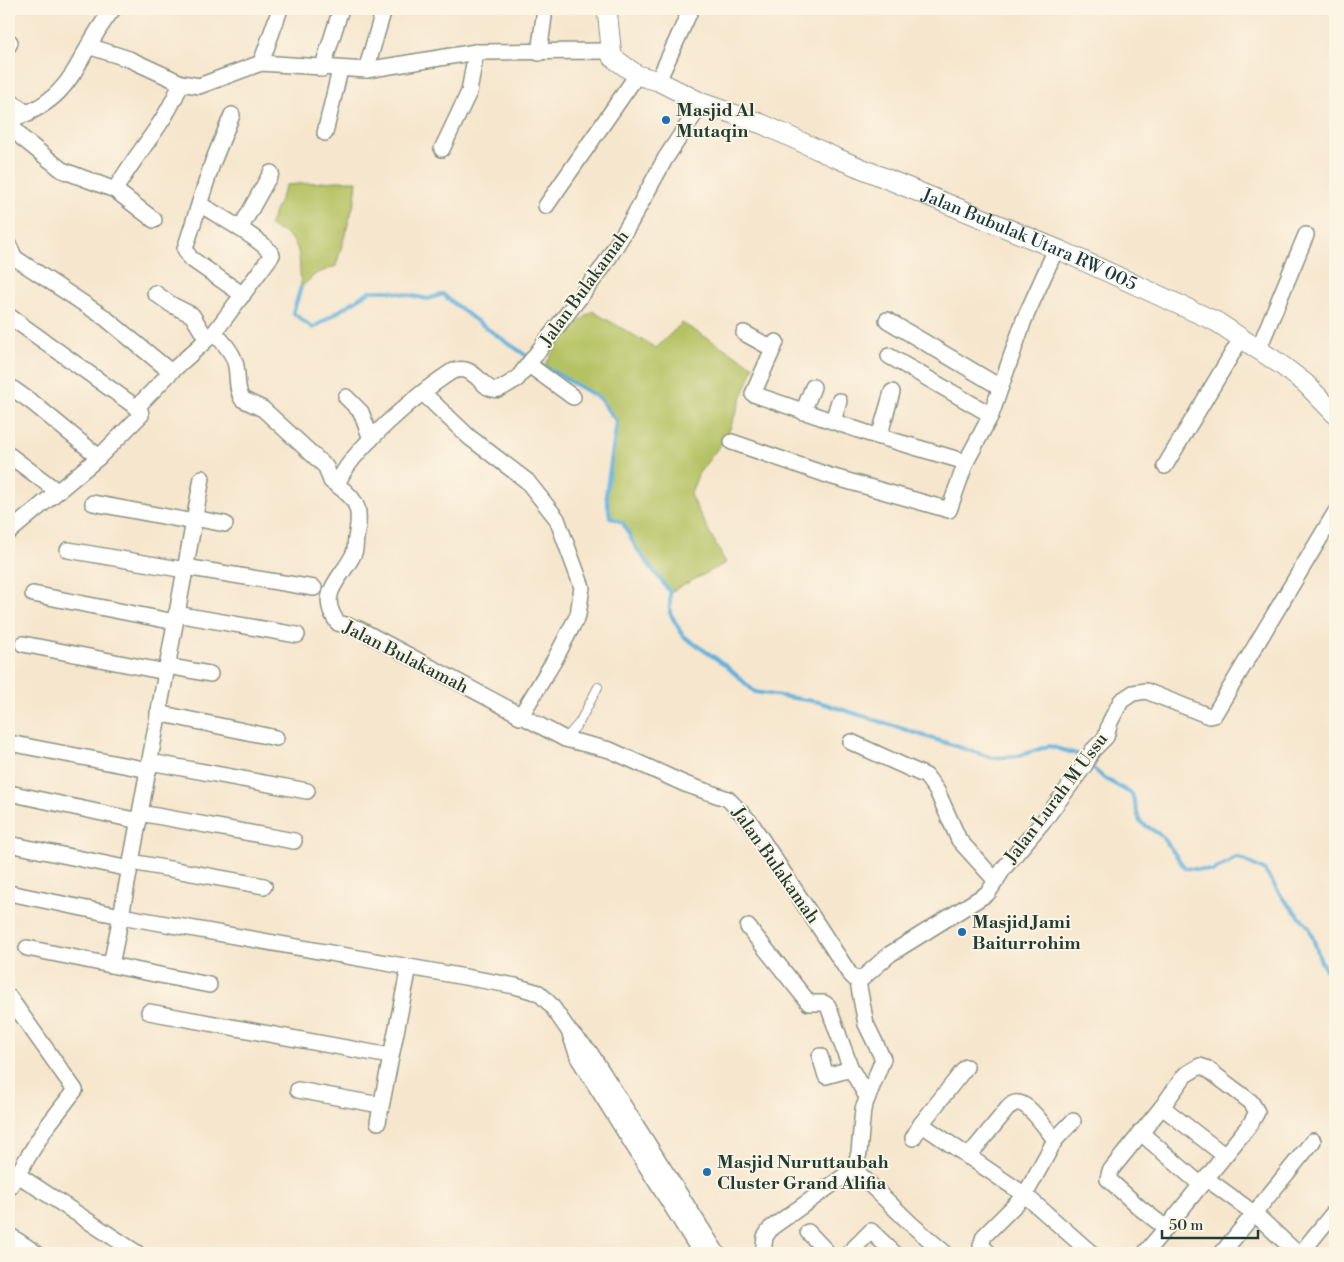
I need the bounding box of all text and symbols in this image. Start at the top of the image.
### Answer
place label: Masjid Al Mutaqin [676,99,755,143]
marker: Masjid Al Mutaqin [660,114,672,126]
street label: Jalan Bubulak Utara RW 005 [917,183,1141,296]
street label: Jalan Bulakamah [534,226,634,352]
street label: Jalan Bulakamah [338,615,473,699]
street label: Jalan Lurah M Ussu [999,728,1113,869]
street label: Jalan Bulakamah [726,801,825,928]
place label: Masjid Jami Baiturrohim [972,911,1081,955]
marker: Masjid Jami Baiturrohim [956,926,968,938]
place label: Masjid Nuruttaubah Cluster Grand Alifia [717,1151,889,1195]
marker: Masjid Nuruttaubah Cluster Grand Alifia [701,1166,713,1178]
scale bar [1162,1207,1258,1239]
text: 50 m [1169,1216,1203,1235]

